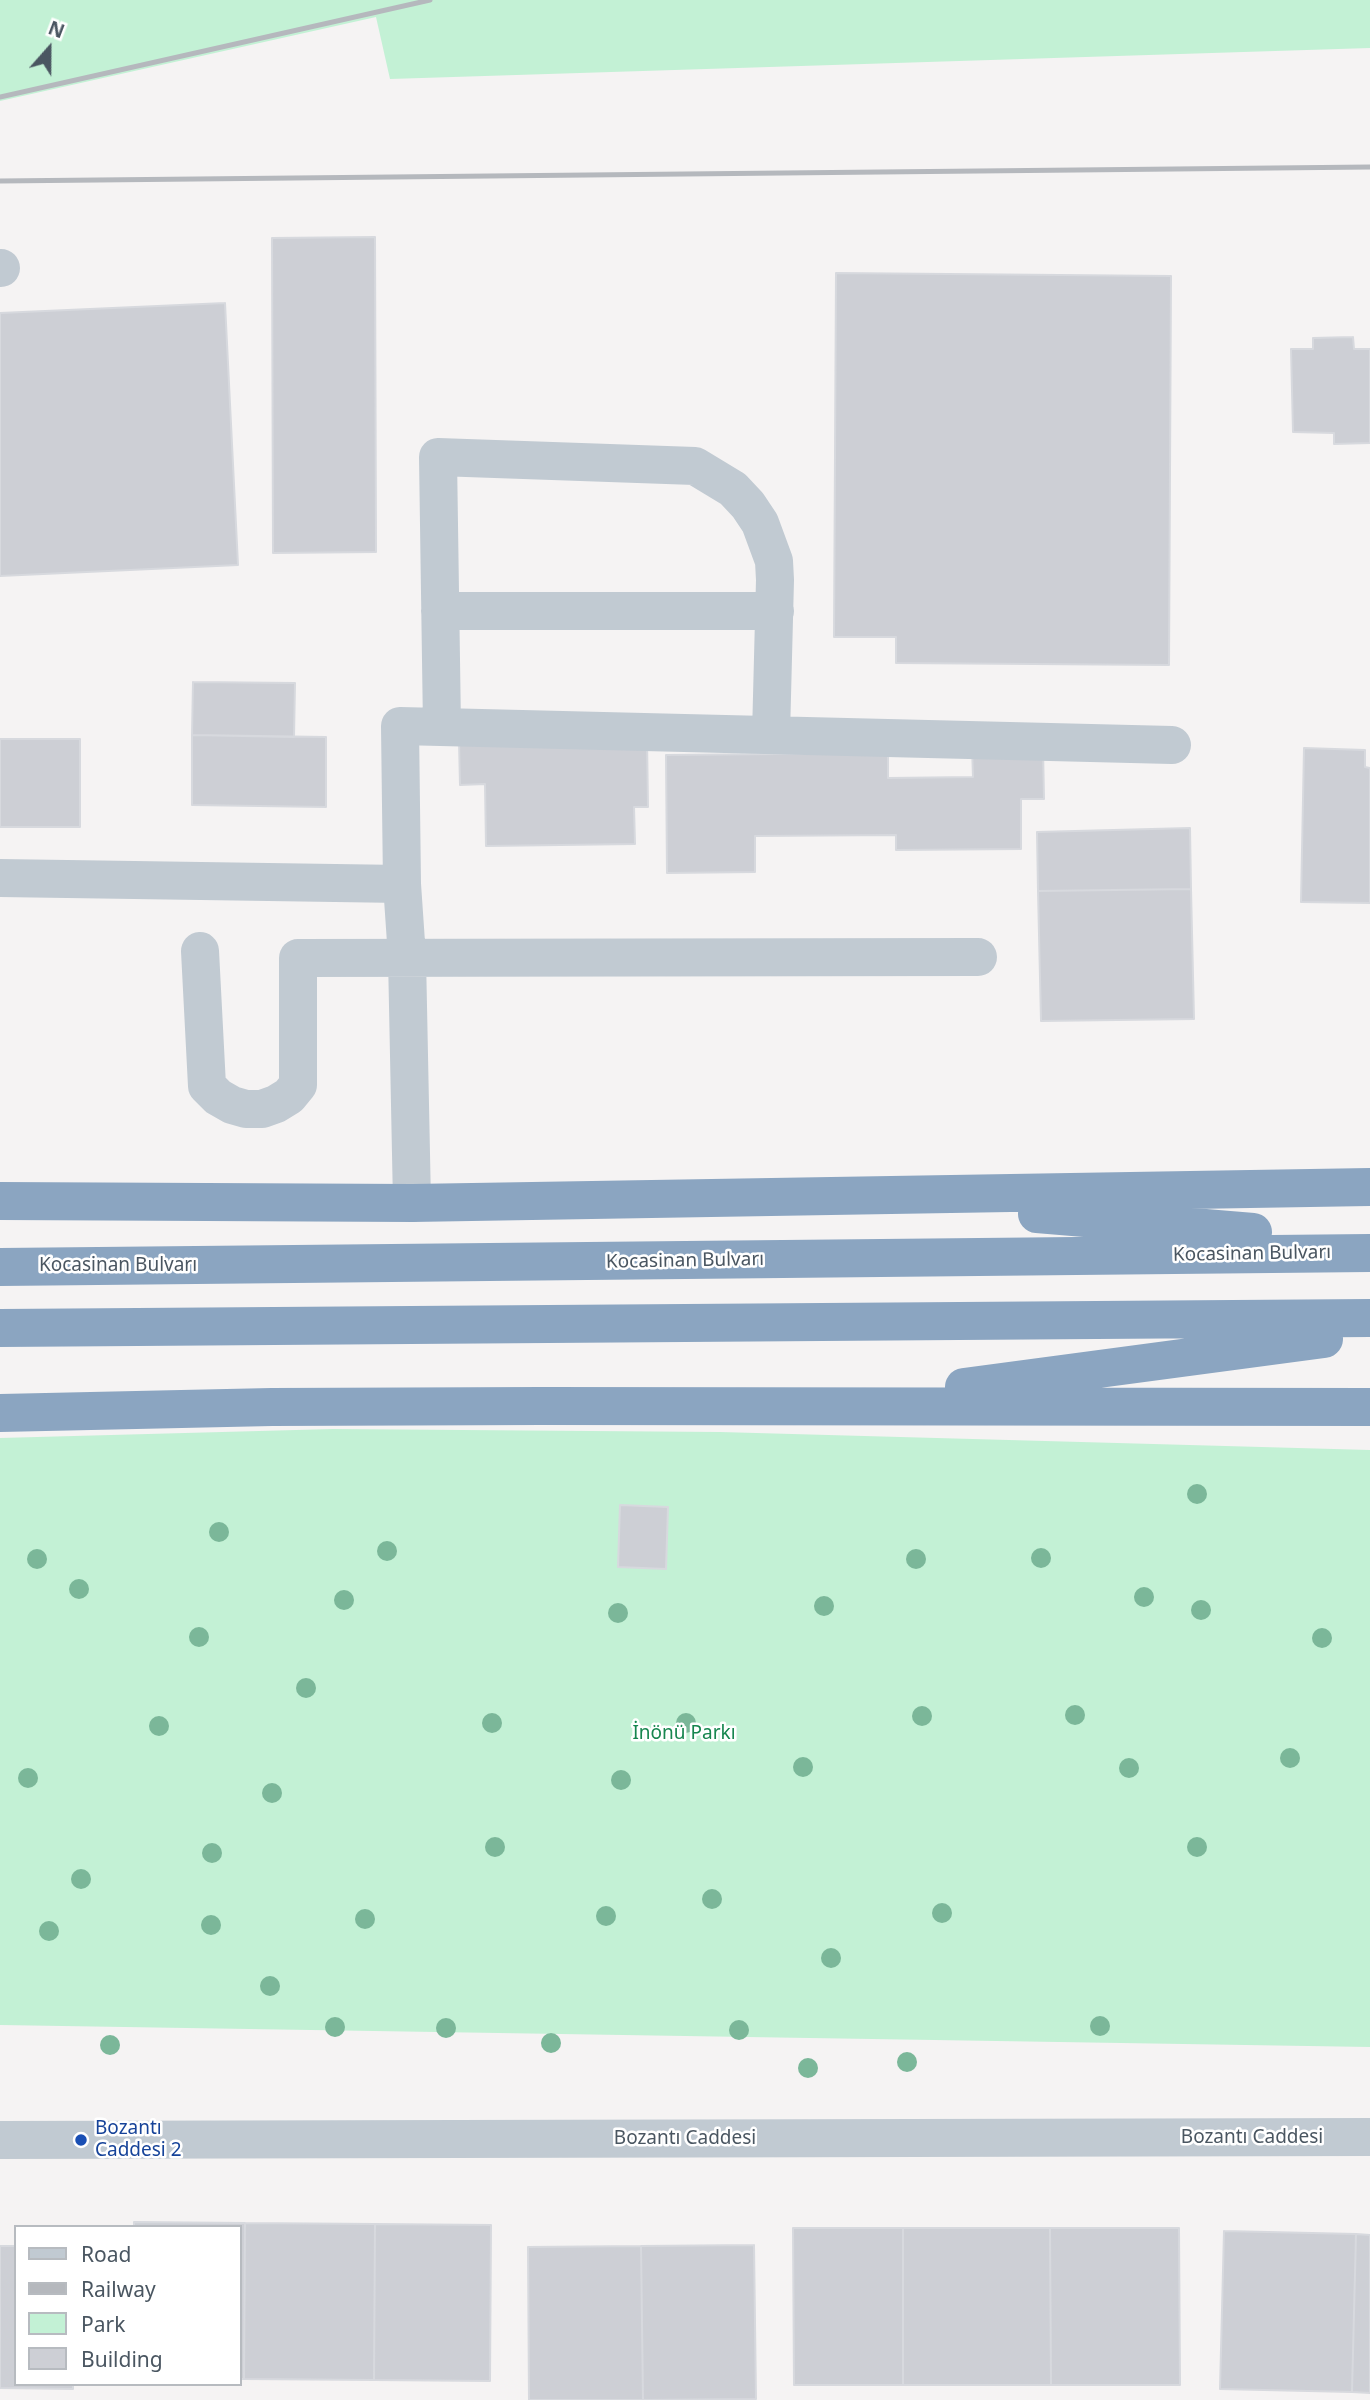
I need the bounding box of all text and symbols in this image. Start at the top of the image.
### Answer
north arrow [14,14,84,84]
text: N [45,14,68,44]
street label: Kocasinan Bulvarı [1173,1241,1331,1267]
street label: Kocasinan Bulvarı [606,1248,764,1274]
street label: Kocasinan Bulvarı [39,1255,197,1277]
park label: İnönü Parkı [632,1723,736,1745]
place label: Bozantı Caddesi 2 [95,2118,182,2162]
street label: Bozantı Caddesi [1181,2127,1323,2149]
street label: Bozantı Caddesi [614,2128,756,2150]
marker: Bozantı Caddesi 2 [73,2132,89,2148]
legend [14,2225,242,2386]
text: Road [81,2240,131,2268]
text: Railway [81,2275,156,2303]
text: Park [81,2310,125,2338]
text: Building [81,2345,163,2373]

